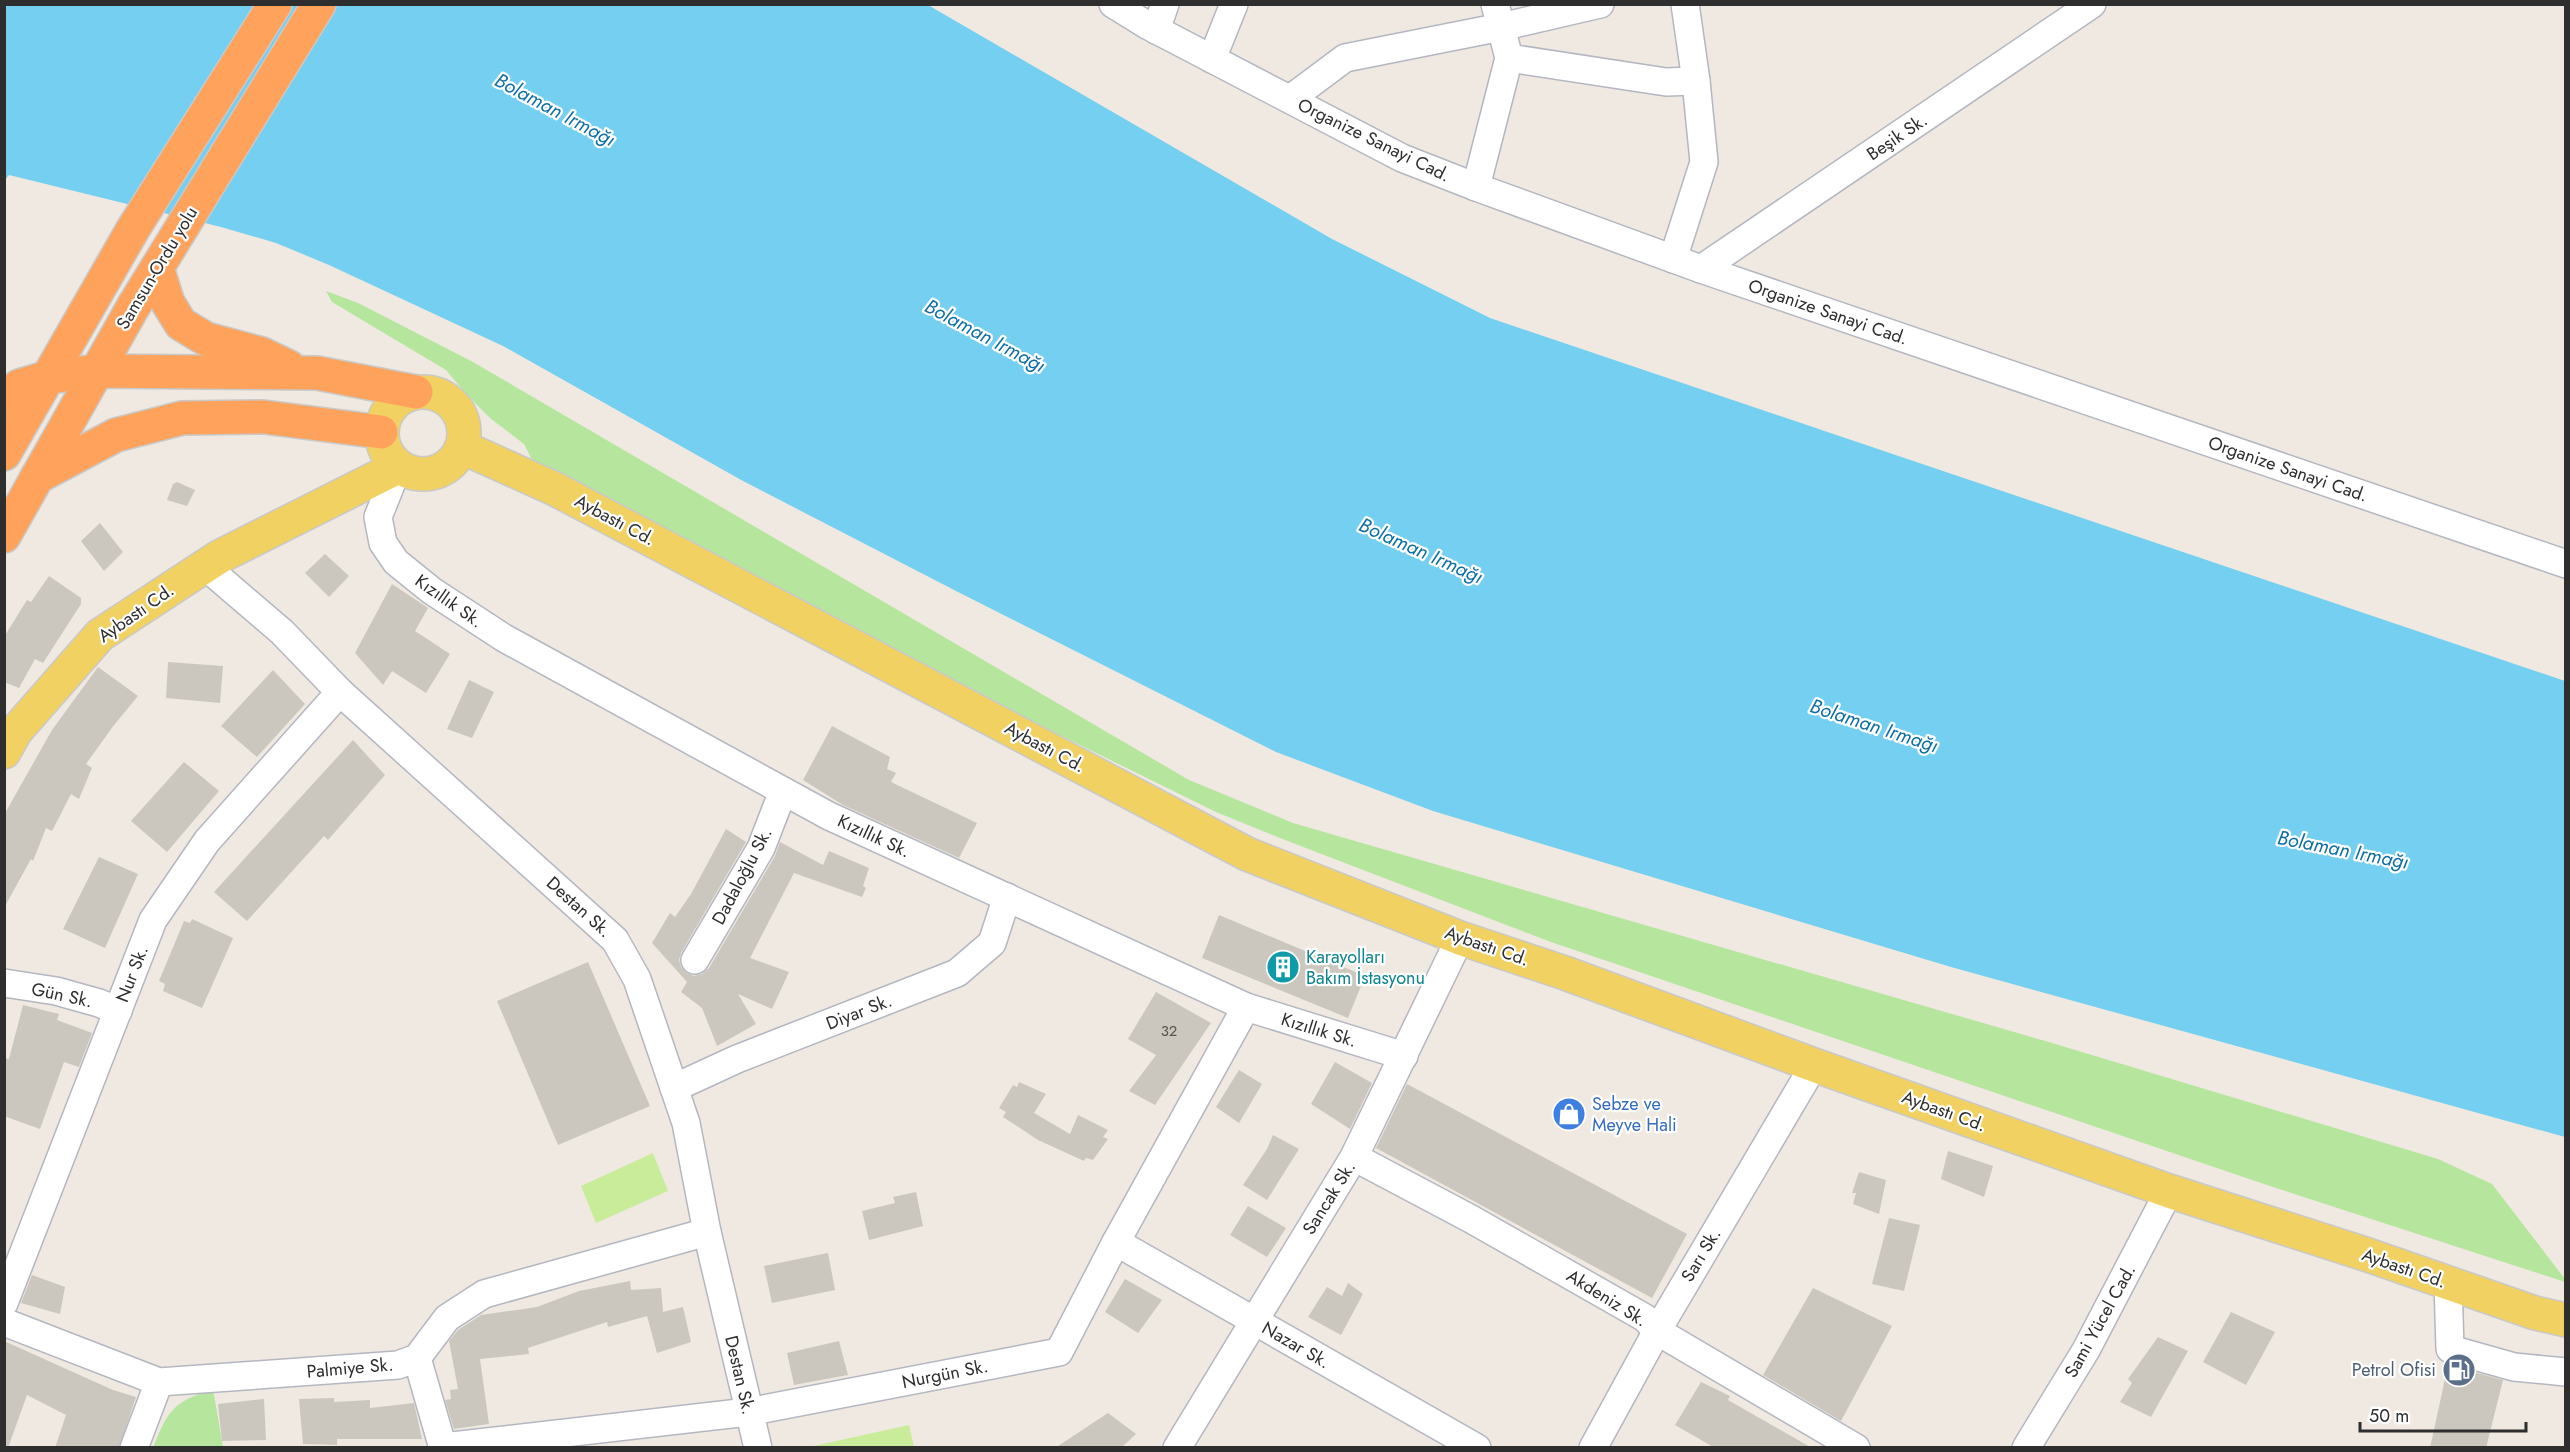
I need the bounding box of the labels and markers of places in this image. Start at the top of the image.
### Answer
place label: Karayolları Bakım İstasyonu [1306,944,1425,991]
building icon: Karayolları Bakım İstasyonu [1265,949,1301,985]
place label: Sebze ve Meyve Hali [1592,1091,1677,1138]
shop icon: Sebze ve Meyve Hali [1551,1096,1587,1132]
fuel station icon: Petrol Ofisi [2441,1352,2477,1388]
place label: Petrol Ofisi [2352,1357,2436,1383]

